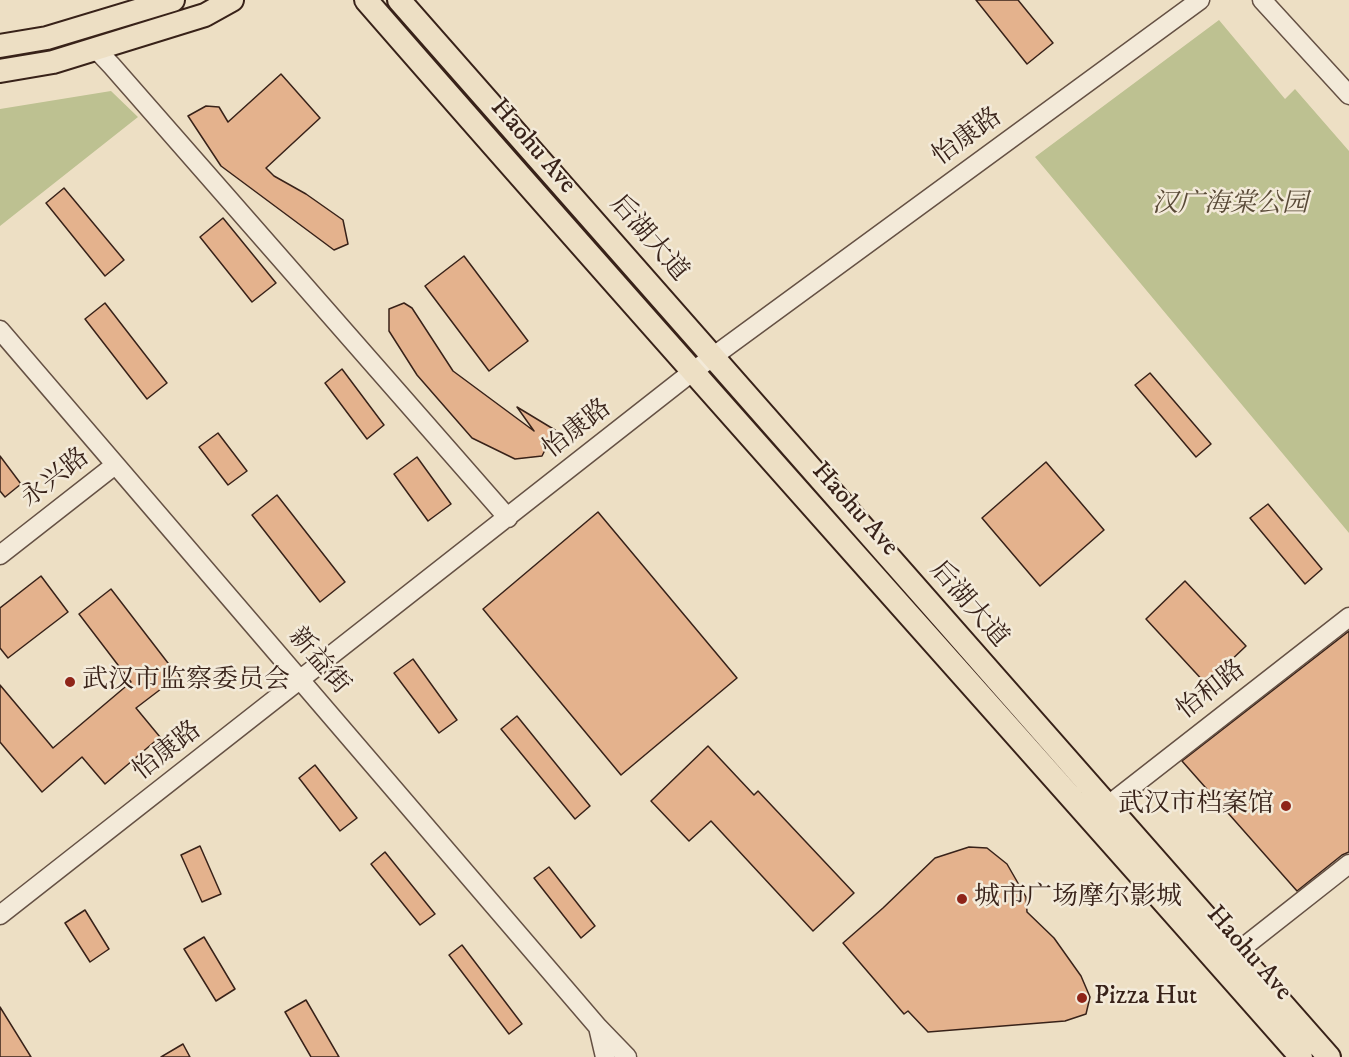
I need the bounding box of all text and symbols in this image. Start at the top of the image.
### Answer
street label: Haohu Ave [482,93,582,201]
street label: 怡康路 [927,102,1009,174]
street label: 后湖大道 [602,190,694,288]
park label: 汉广海棠公园 [1152,190,1308,222]
street label: 怡康路 [538,394,618,466]
street label: 永兴路 [16,443,96,515]
street label: Haohu Ave [804,457,904,563]
street label: 后湖大道 [922,556,1014,654]
street label: 新益街 [281,622,355,702]
street label: 怡和路 [1172,655,1252,727]
place label: 武汉市监察委员会 [82,666,290,698]
marker: 武汉市监察委员会 [63,675,77,689]
street label: 怡康路 [128,716,208,788]
place label: 武汉市档案馆 [1118,790,1274,822]
marker: 武汉市档案馆 [1279,799,1293,813]
place label: 城市广场摩尔影城 [974,883,1182,915]
marker: 城市广场摩尔影城 [955,892,969,906]
street label: Haohu Ave [1198,900,1298,1008]
place label: Pizza Hut [1094,982,1197,1014]
marker: Pizza Hut [1075,991,1089,1005]

